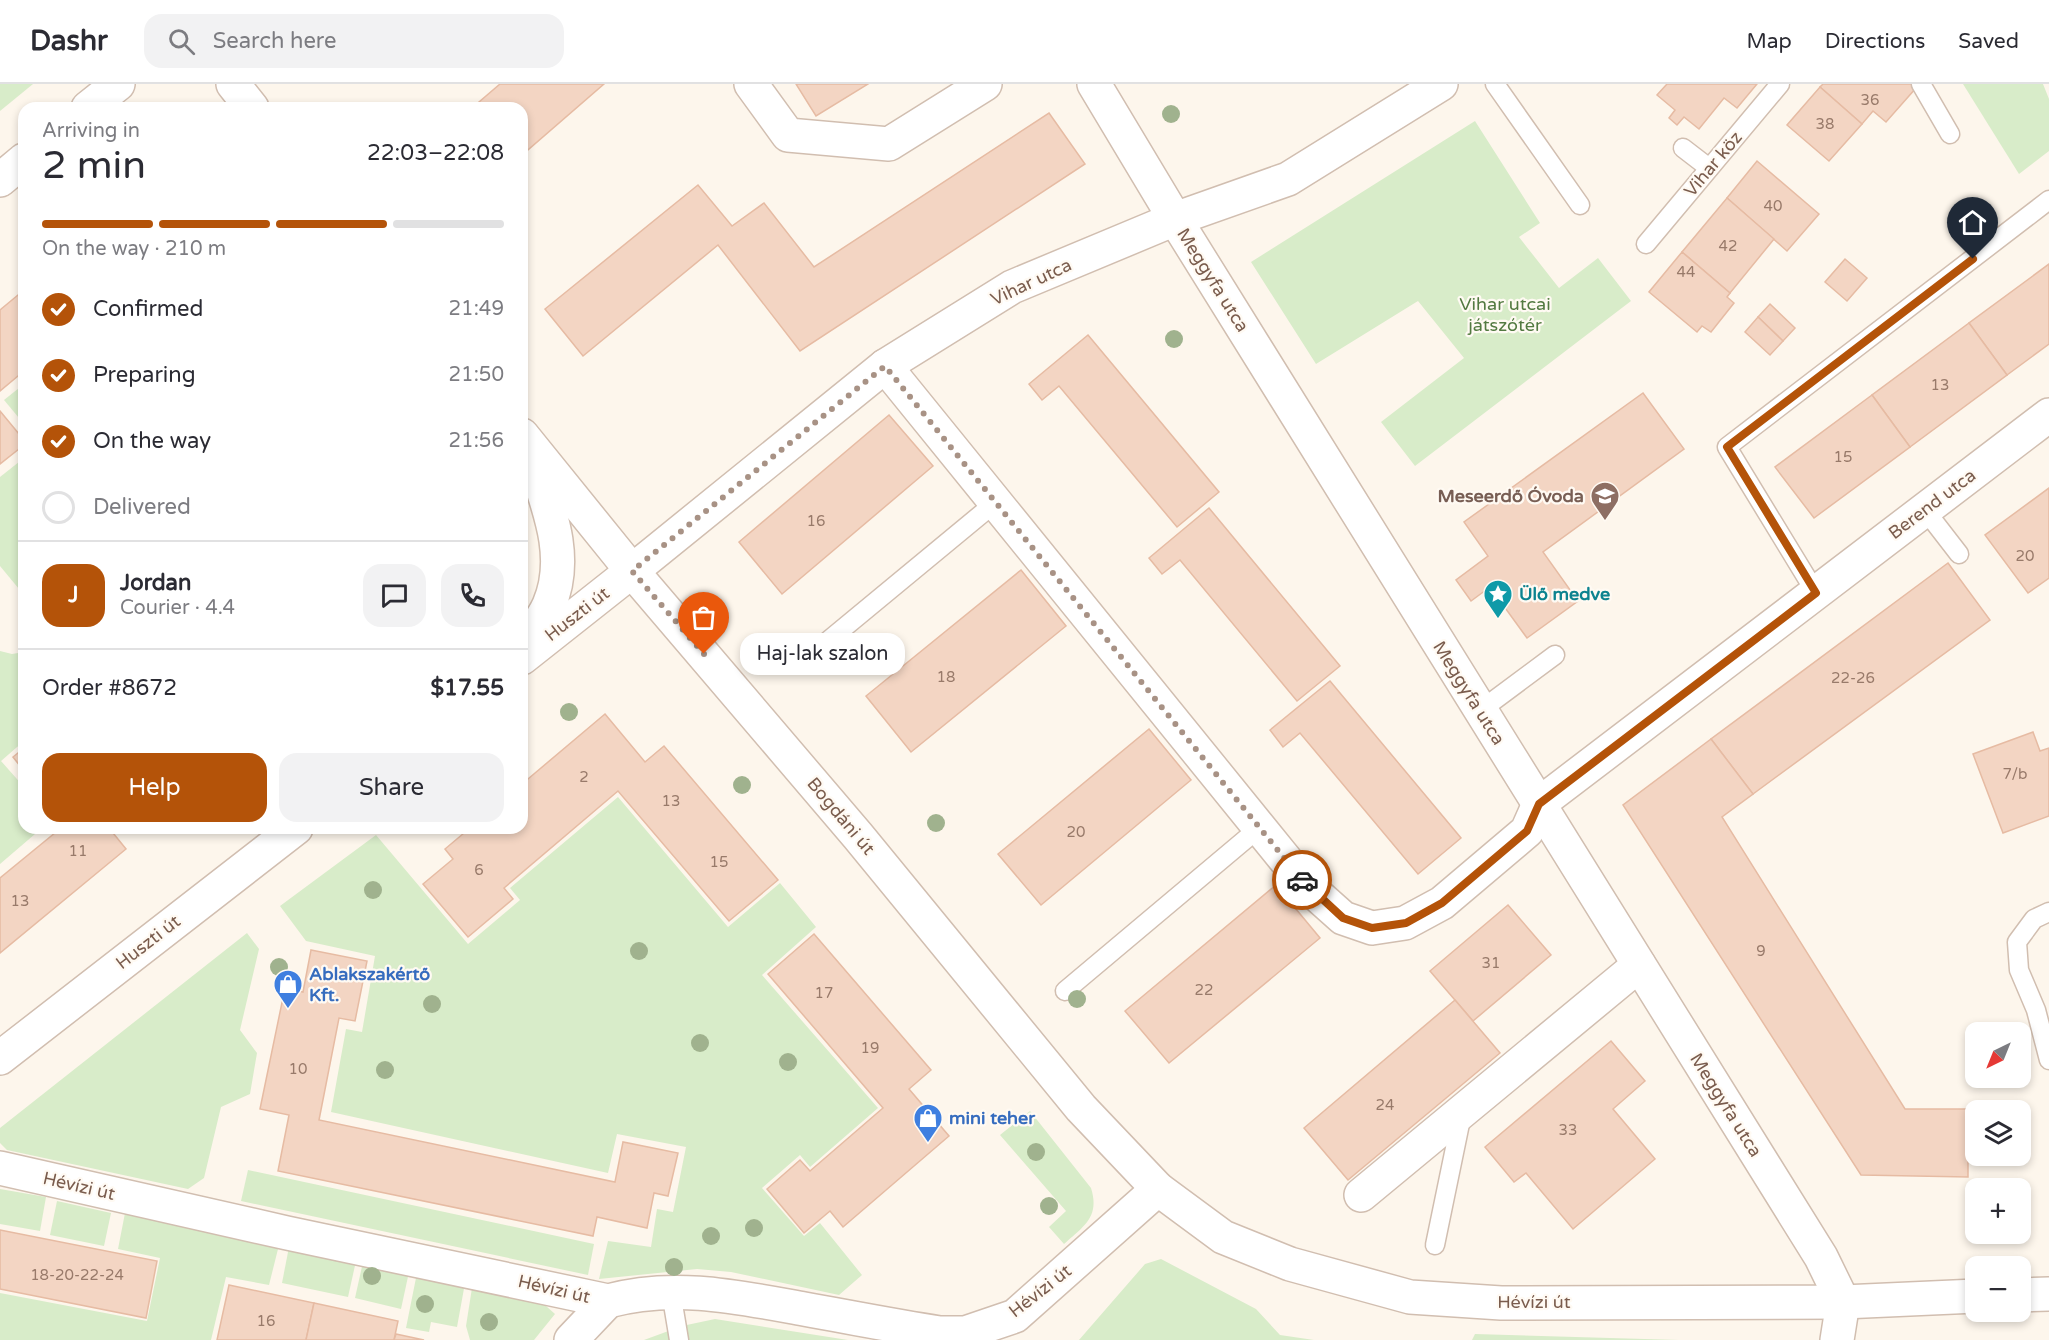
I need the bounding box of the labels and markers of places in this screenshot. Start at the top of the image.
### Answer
pin [1947,197,1998,259]
school or university icon: Meseerdő Óvoda [1589,480,1621,522]
place label: Meseerdő Óvoda [1438,485,1584,507]
place icon: Ülő medve [1482,578,1514,620]
place label: Ülő medve [1519,583,1610,605]
pin [678,592,729,654]
callout: Haj-lak szalon [740,633,905,675]
place label: Ablakszakértő Kft. [309,963,430,1006]
shop icon: Ablakszakértő Kft. [272,968,304,1010]
shop icon: mini teher [912,1102,944,1144]
place label: mini teher [949,1107,1036,1129]

